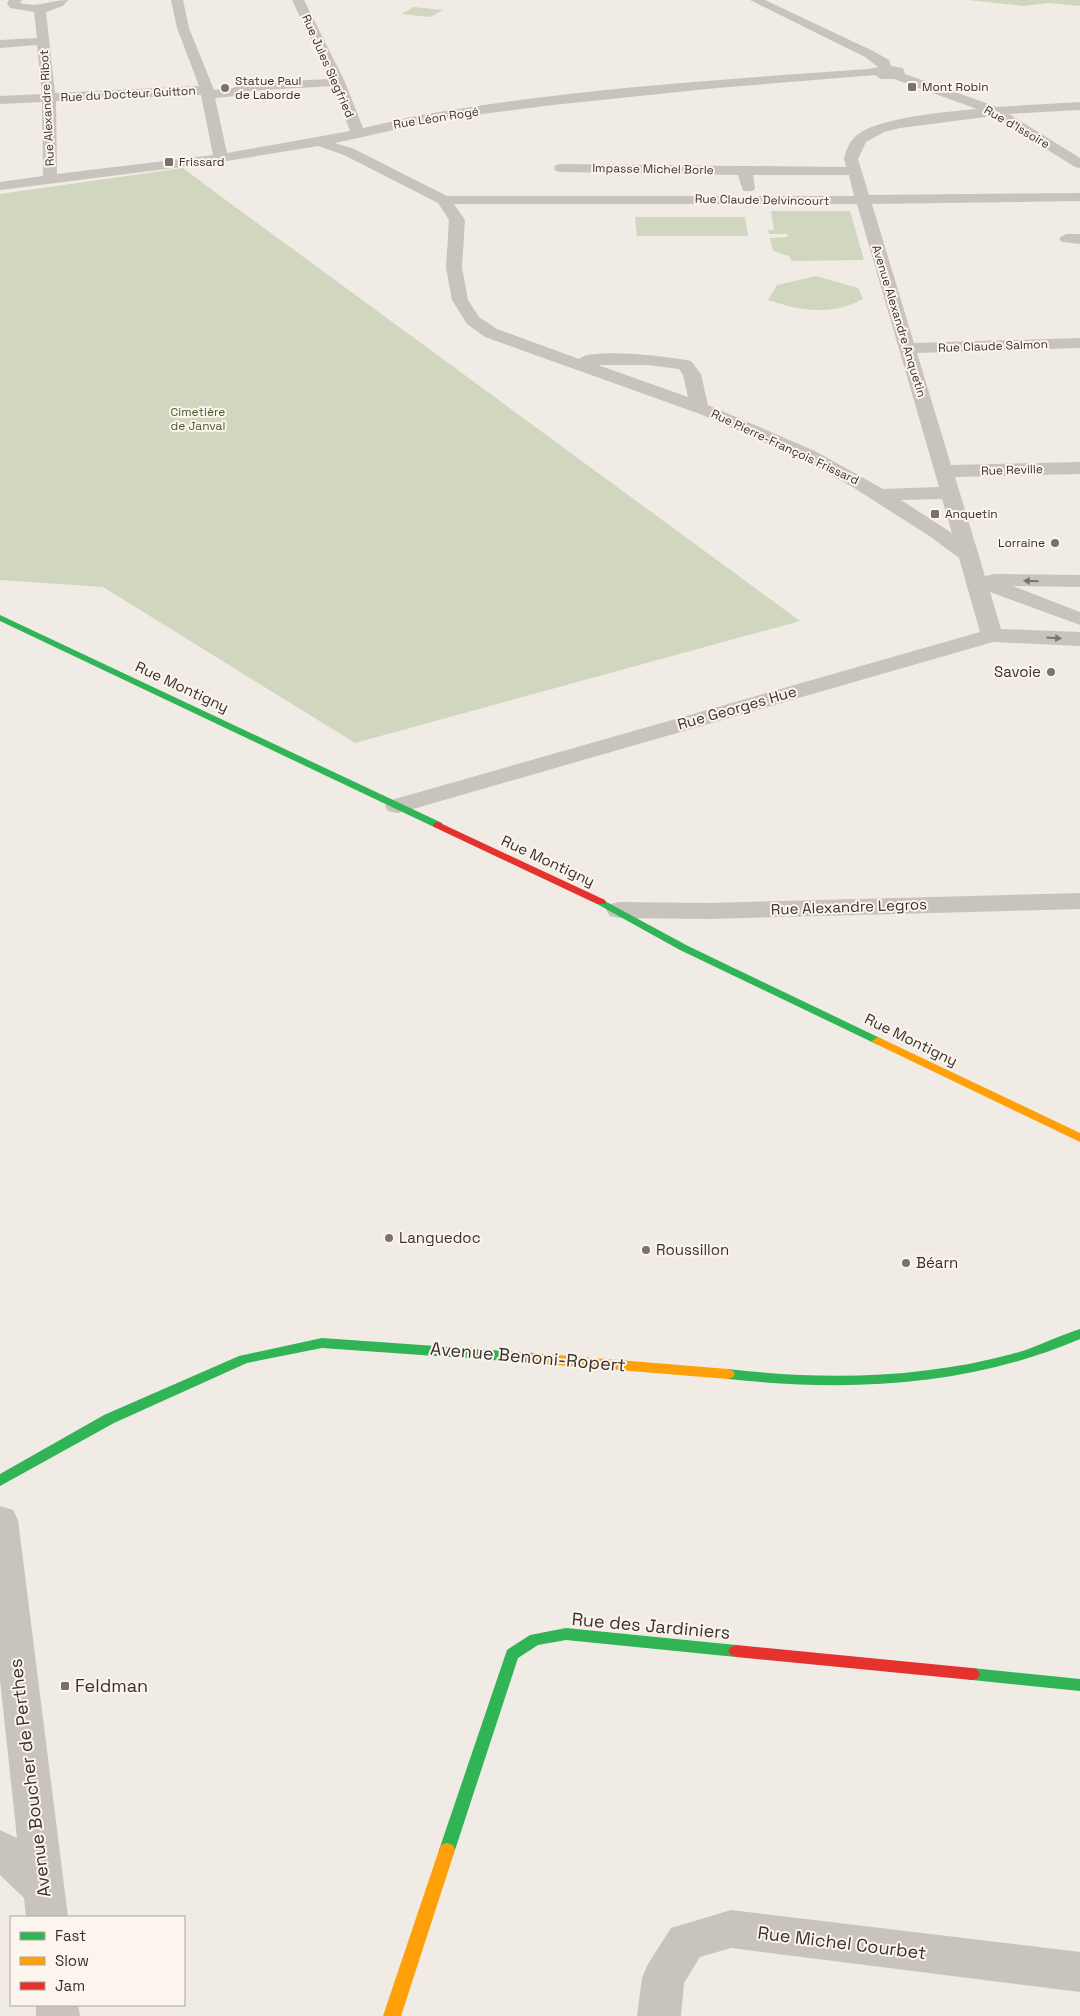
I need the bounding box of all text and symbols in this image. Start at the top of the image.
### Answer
street label: Rue Jules Siegfried [298,12,358,120]
street label: Rue Alexandre Ribot [36,49,58,167]
place label: Statue Paul de Laborde [235,73,302,103]
place label: Mont Robin [922,79,989,95]
marker: Mont Robin [906,81,918,93]
street label: Rue du Docteur Guitton [60,82,196,106]
marker: Statue Paul de Laborde [219,82,231,94]
street label: Rue d'Issoire [981,102,1053,152]
street label: Rue Léon Rogé [392,103,480,133]
place label: Frissard [179,154,224,170]
marker: Frissard [163,156,175,168]
street label: Impasse Michel Borle [592,160,714,178]
street label: Rue Claude Delvincourt [695,191,829,209]
street label: Avenue Alexandre Anquetin [868,243,930,399]
street label: Rue Claude Salmon [938,336,1048,356]
park label: Cimetière de Janval [171,404,225,434]
street label: Rue Pierre-François Frissard [709,406,861,488]
street label: Rue Reville [981,461,1043,479]
place label: Anquetin [945,506,998,522]
marker: Anquetin [929,508,941,520]
place label: Lorraine [998,535,1045,551]
marker: Lorraine [1049,537,1061,549]
one-way arrow [1023,576,1039,584]
one-way arrow [1046,634,1062,642]
street label: Rue Montigny [132,657,232,717]
place label: Savoie [994,662,1041,681]
marker: Savoie [1045,666,1057,678]
street label: Rue Georges Hue [675,681,799,734]
street label: Rue Montigny [498,831,598,891]
street label: Rue Alexandre Legros [771,894,927,919]
street label: Rue Montigny [862,1009,961,1070]
place label: Languedoc [399,1228,481,1247]
marker: Languedoc [383,1232,395,1244]
place label: Roussillon [656,1240,729,1259]
marker: Roussillon [640,1244,652,1256]
place label: Béarn [916,1253,958,1272]
marker: Béarn [900,1257,912,1269]
street label: Avenue Benoni-Ropert [429,1336,627,1377]
street label: Rue des Jardiniers [571,1607,731,1644]
street label: Avenue Boucher de Perthes [3,1657,56,1899]
place label: Feldman [75,1674,148,1697]
marker: Feldman [59,1680,71,1692]
legend [10,1916,185,2006]
street label: Rue Michel Courbet [756,1921,928,1964]
text: Fast [55,1926,86,1945]
text: Slow [55,1951,89,1970]
text: Jam [55,1976,85,1995]

